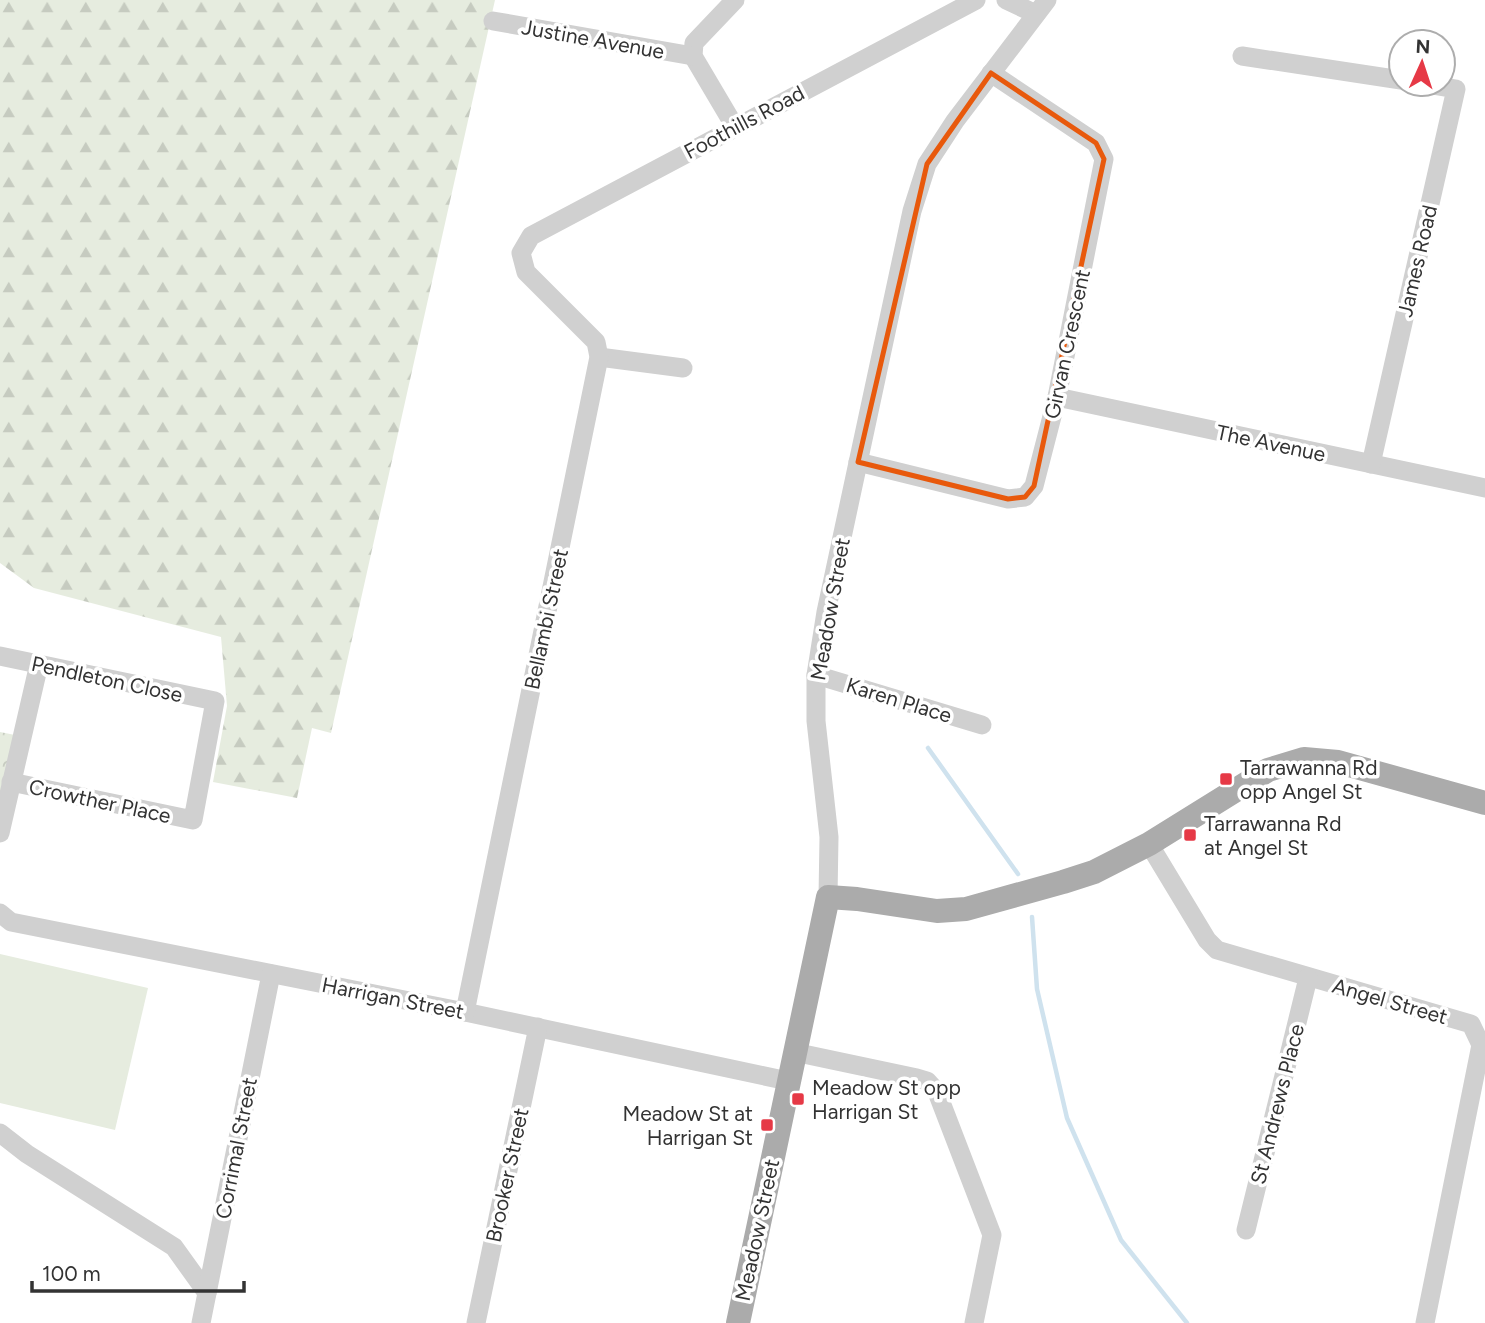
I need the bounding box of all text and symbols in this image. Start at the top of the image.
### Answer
street label: Justine Avenue [520,14,666,64]
north arrow [1387,28,1457,98]
text: N [1415,35,1431,58]
street label: Foothills Road [680,80,808,164]
street label: James Road [1392,203,1442,319]
street label: Girvan Crescent [1039,267,1095,421]
street label: The Avenue [1214,419,1328,467]
street label: Meadow Street [805,536,855,682]
street label: Bellambi Street [519,546,573,692]
street label: Pendleton Close [29,651,185,707]
street label: Karen Place [843,672,955,728]
place label: Tarrawanna Rd opp Angel St [1240,755,1377,804]
marker: Tarrawanna Rd opp Angel St [1218,771,1234,787]
street label: Crowther Place [27,774,173,828]
place label: Tarrawanna Rd at Angel St [1204,811,1341,860]
marker: Tarrawanna Rd at Angel St [1182,827,1198,843]
street label: Harrigan Street [320,972,466,1024]
street label: Angel Street [1330,973,1450,1029]
street label: St Andrews Place [1245,1021,1309,1187]
street label: Corrimal Street [210,1075,262,1221]
place label: Meadow St opp Harrigan St [812,1075,961,1124]
marker: Meadow St opp Harrigan St [790,1091,806,1107]
place label: Meadow St at Harrigan St [623,1101,753,1150]
street label: Brooker Street [481,1105,533,1245]
marker: Meadow St at Harrigan St [759,1117,775,1133]
street label: Meadow Street [730,1157,784,1303]
scale bar [32,1250,243,1294]
text: 100 m [42,1261,101,1286]

